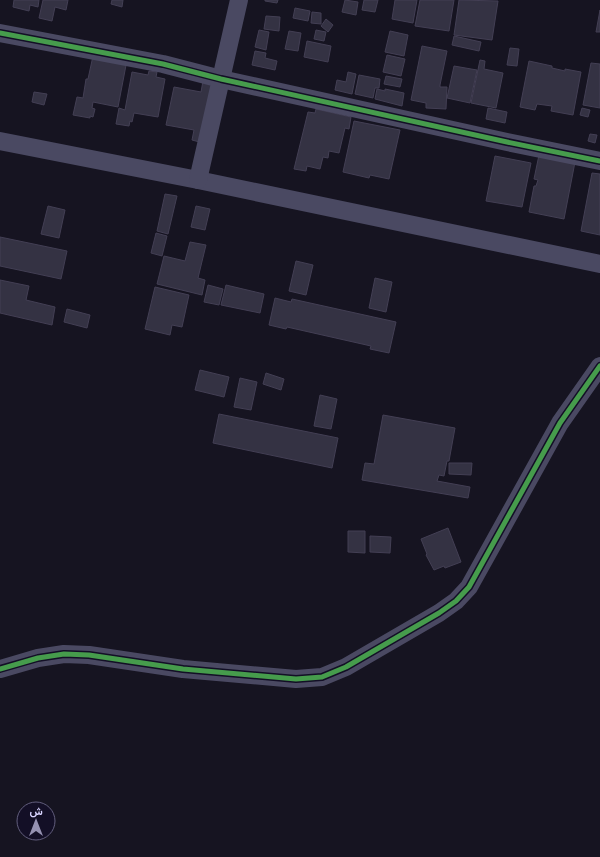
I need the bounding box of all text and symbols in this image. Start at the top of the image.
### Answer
north arrow [16,801,56,841]
text: ش [29,805,43,818]

